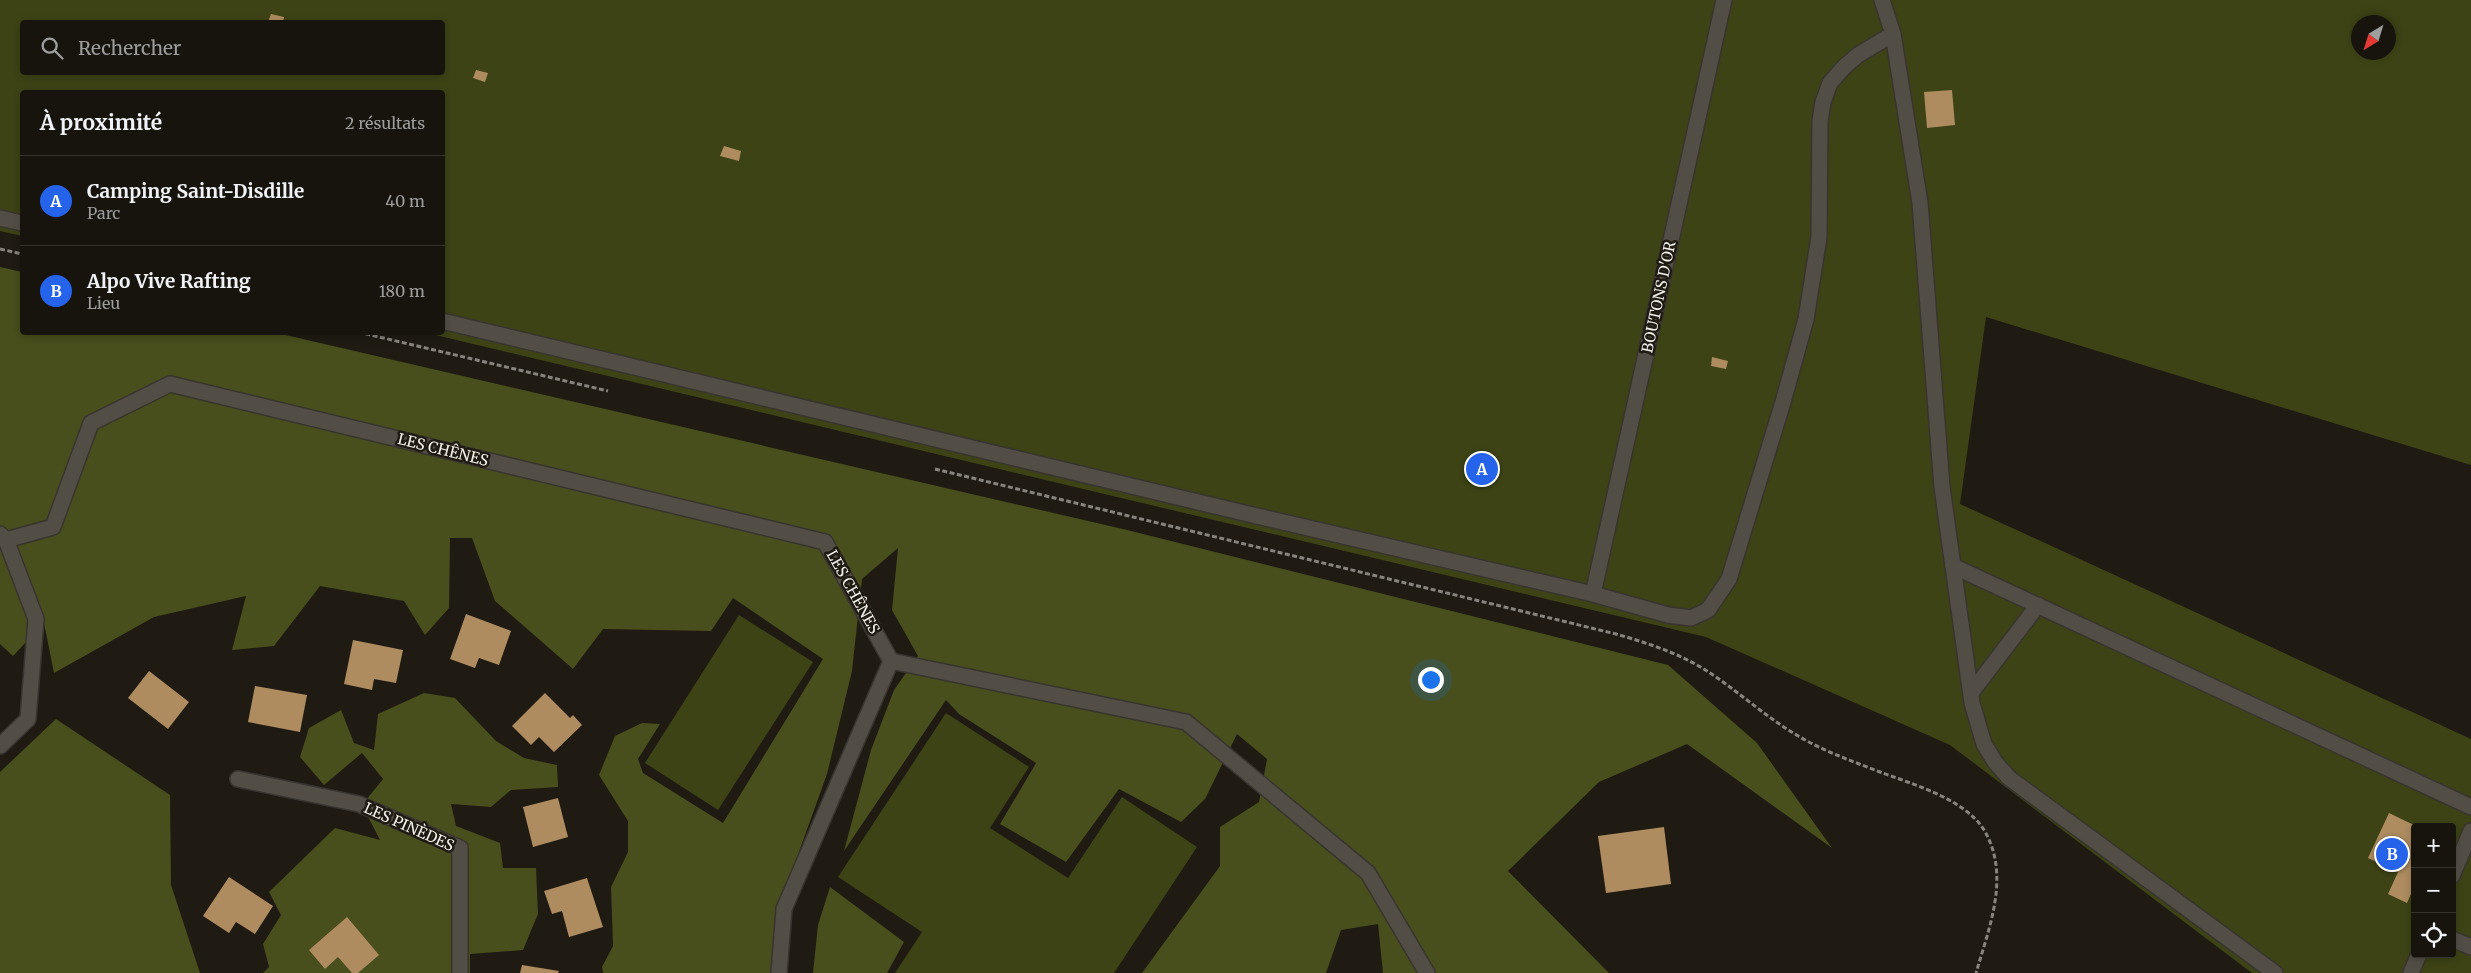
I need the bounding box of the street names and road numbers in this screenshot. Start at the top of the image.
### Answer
street label: BOUTONS D'OR [1637,239,1680,355]
street label: LES CHÊNES [396,428,491,470]
street label: LES CHÊNES [823,546,885,637]
street label: LES PINÈDES [361,797,458,855]

